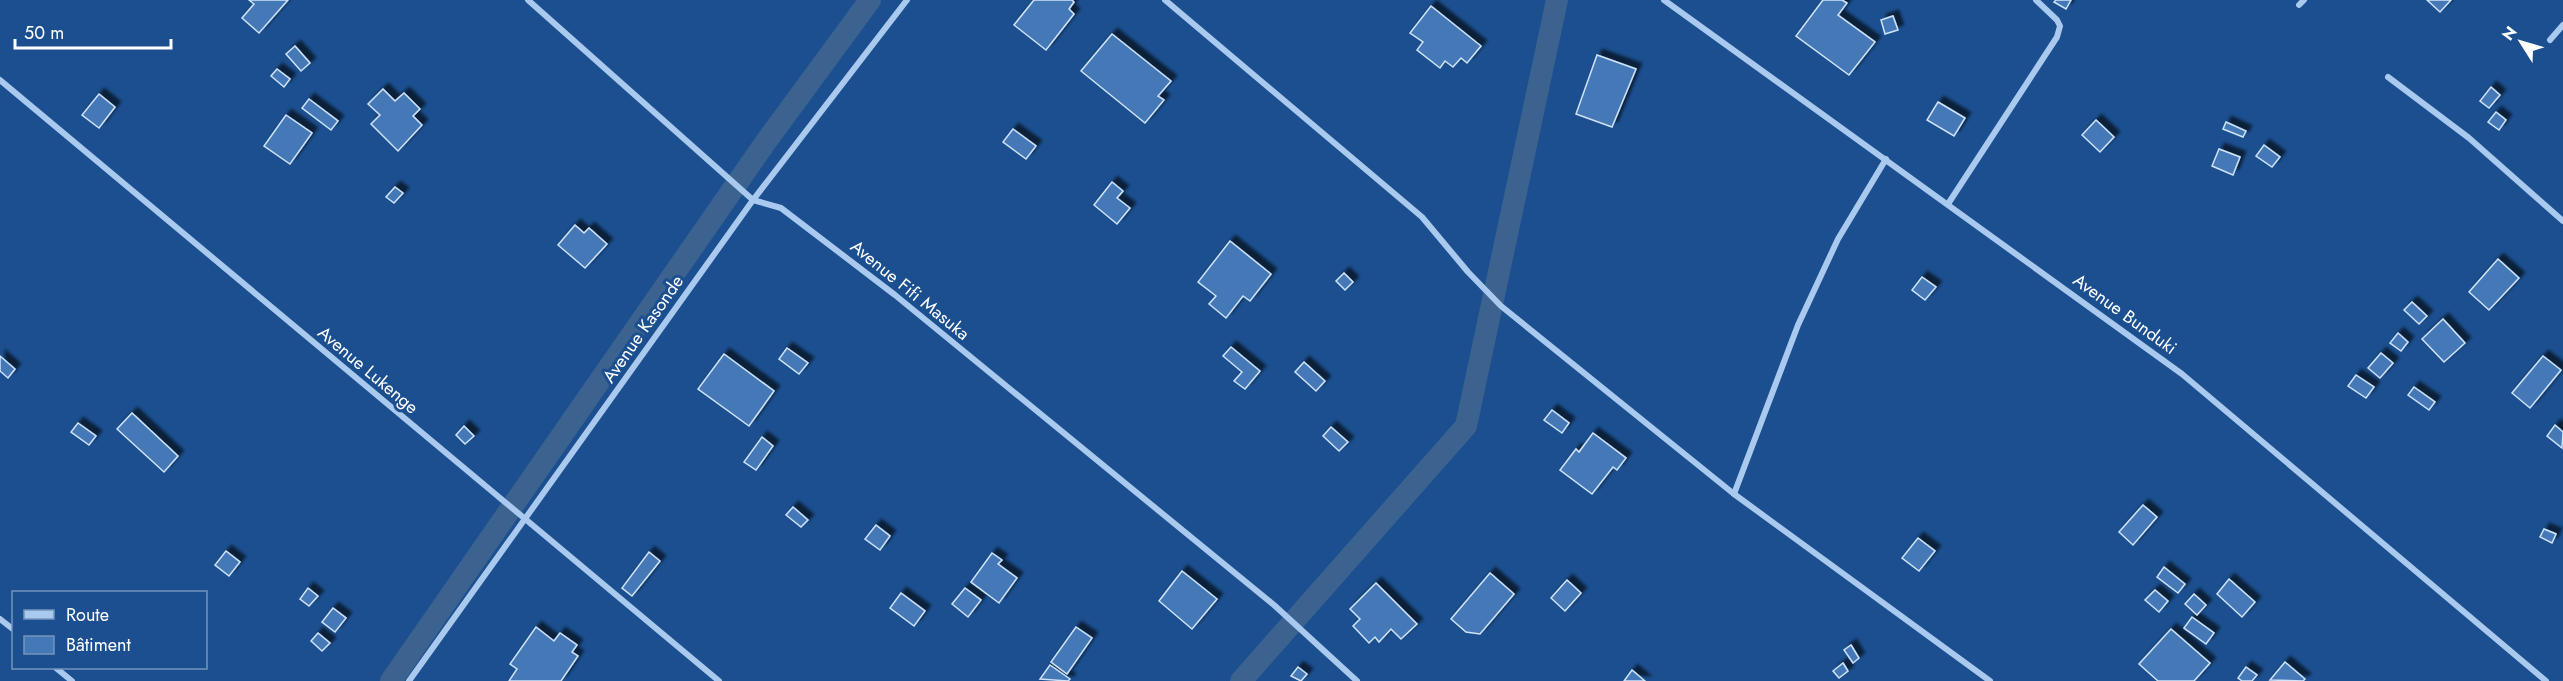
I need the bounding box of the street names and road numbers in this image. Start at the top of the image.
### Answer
street label: Avenue Fifi Masuka [845,234,975,346]
street label: Avenue Bunduki [2068,267,2182,361]
street label: Avenue Kasonde [596,270,690,388]
street label: Avenue Lukenge [312,320,424,420]

